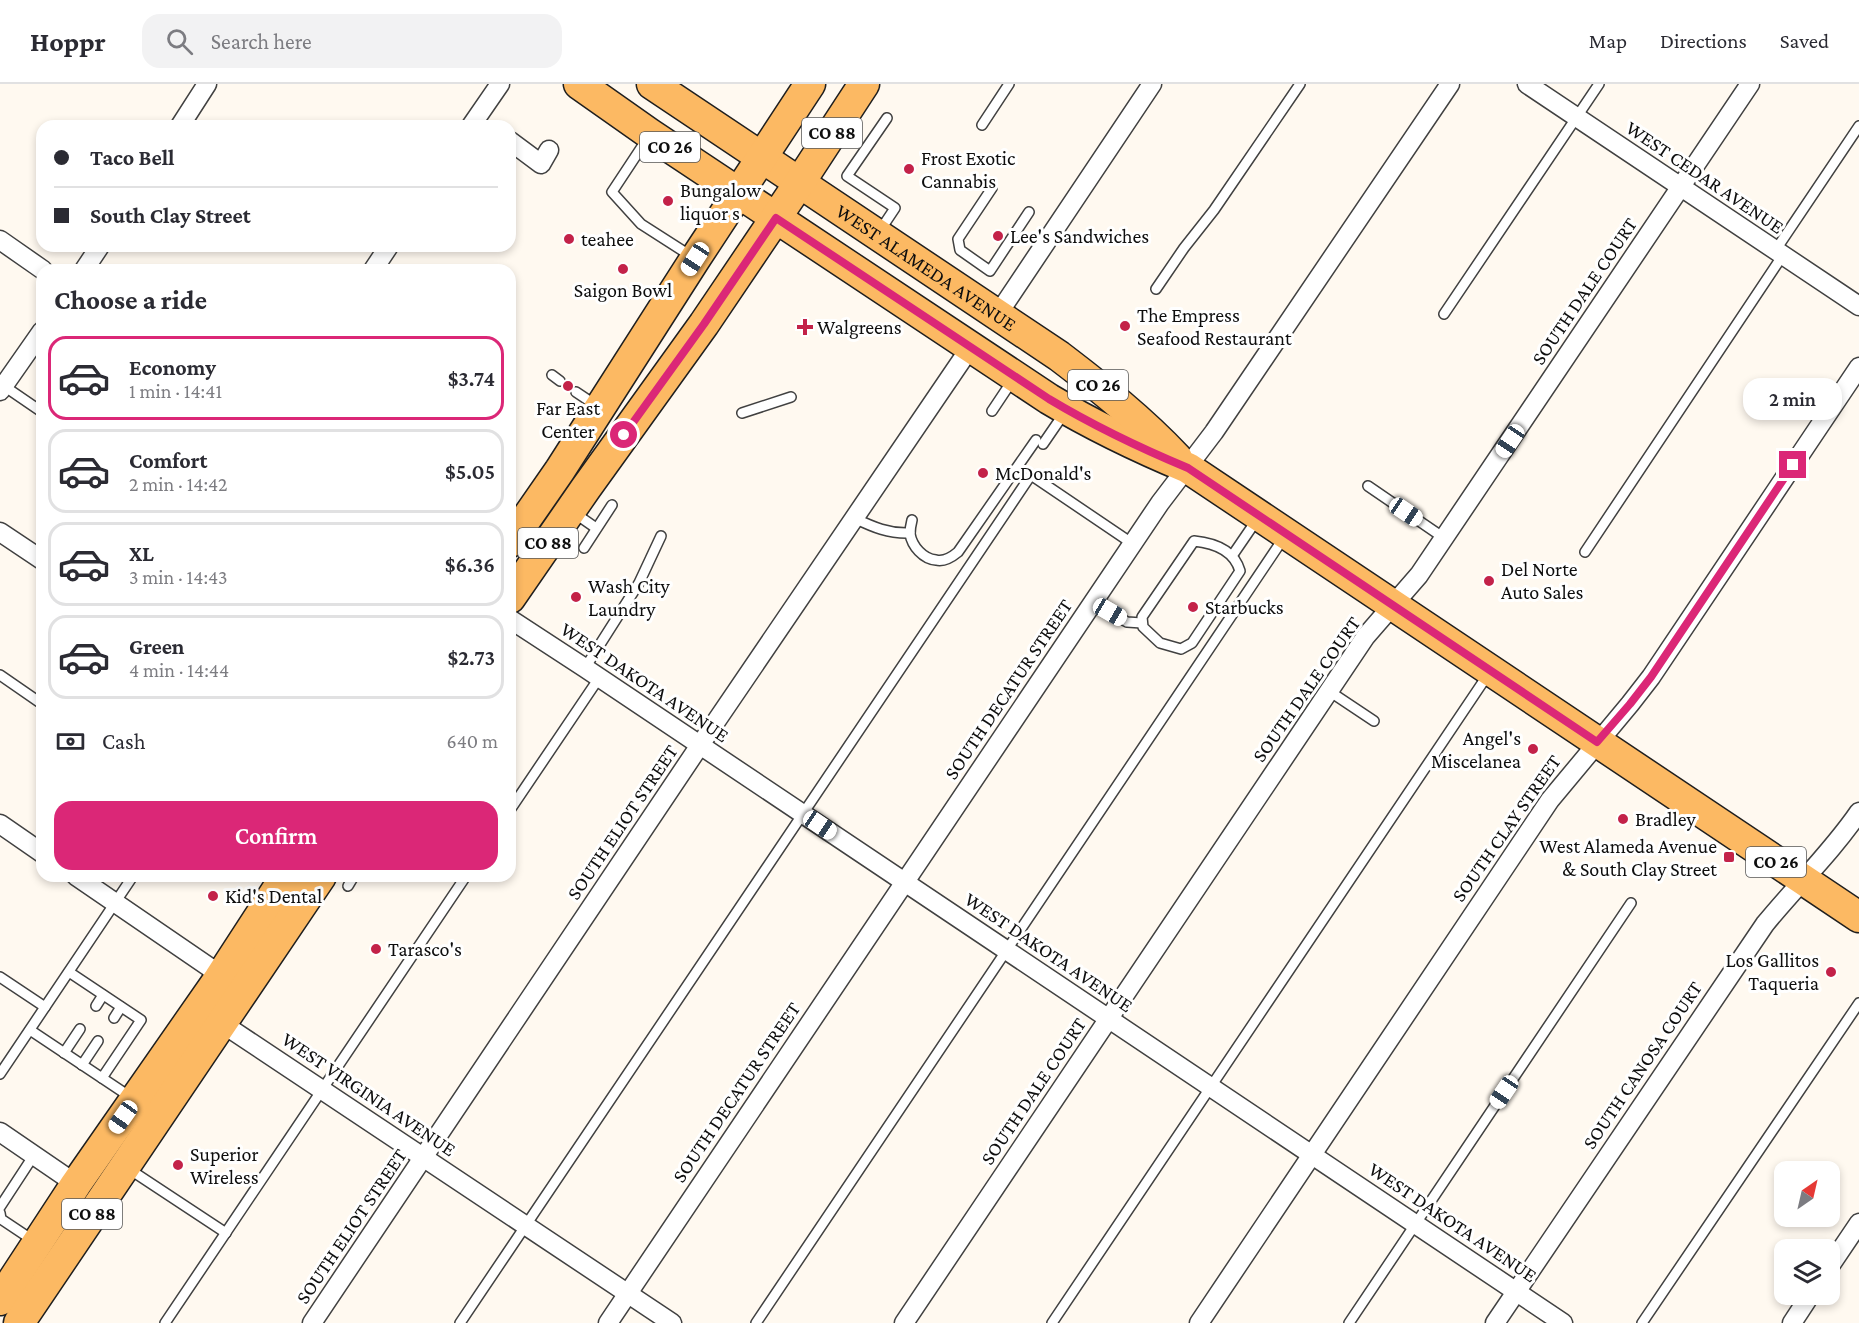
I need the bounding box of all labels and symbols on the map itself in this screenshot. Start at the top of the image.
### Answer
street label: WEST CEDAR AVENUE [1622,116,1788,238]
road number: CO 88 [802,118,862,148]
road number: CO 26 [640,132,700,162]
place label: Frost Exotic Cannabis [921,147,1016,192]
marker: Frost Exotic Cannabis [902,162,916,176]
place label: Bungalow liquor s [680,179,761,225]
marker: Bungalow liquor s [661,194,675,208]
street label: WEST ALAMEDA AVENUE [832,199,1021,335]
street label: SOUTH DALE COURT [1527,213,1641,369]
place label: Lee's Sandwiches [1010,225,1149,247]
place label: teahee [581,228,634,250]
marker: Lee's Sandwiches [991,229,1005,243]
marker: teahee [562,232,576,246]
car [678,239,712,279]
marker: Saigon Bowl [616,262,630,276]
place label: Saigon Bowl [574,279,672,302]
place label: The Empress Seafood Restaurant [1137,304,1292,349]
place label: Walgreens [817,316,902,339]
marker: The Empress Seafood Restaurant [1118,319,1132,333]
marker: Walgreens [798,320,812,334]
road number: CO 26 [1068,370,1128,400]
callout: 2 min [1744,378,1842,420]
marker: Far East Center [561,379,575,393]
place label: Far East Center [536,397,600,442]
route start [610,421,637,448]
car [1492,421,1528,461]
route end [1779,451,1806,478]
place label: McDonald's [995,462,1091,484]
marker: McDonald's [976,466,990,480]
car [1386,494,1426,530]
road number: CO 88 [518,528,578,558]
place label: Del Norte Auto Sales [1501,558,1584,603]
marker: Del Norte Auto Sales [1482,574,1496,588]
place label: Wash City Laundry [588,575,671,621]
marker: Wash City Laundry [569,590,583,604]
street label: SOUTH DECATUR STREET [940,595,1077,783]
car [1090,595,1130,629]
place label: Starbucks [1205,596,1284,618]
marker: Starbucks [1186,600,1200,614]
street label: SOUTH DALE COURT [1248,612,1364,766]
street label: WEST DAKOTA AVENUE [557,618,733,747]
place label: Angel's Miscelanea [1431,727,1521,772]
street label: SOUTH ELIOT STREET [562,740,682,904]
marker: Angel's Miscelanea [1526,742,1540,756]
street label: SOUTH CLAY STREET [1447,750,1565,906]
car [800,807,840,843]
place label: Bradley [1635,808,1696,831]
marker: Bradley [1616,812,1630,826]
place label: West Alameda Avenue & South Clay Street [1539,835,1717,881]
road number: CO 26 [1746,847,1806,877]
marker: West Alameda Avenue & South Clay Street [1722,850,1736,864]
place label: Kid's Dental [225,885,322,907]
street label: WEST DAKOTA AVENUE [961,888,1137,1017]
marker: Kid's Dental [206,889,220,903]
place label: Tarasco's [388,938,462,960]
marker: Tarasco's [369,942,383,956]
place label: Los Gallitos Taqueria [1726,949,1819,995]
marker: Los Gallitos Taqueria [1824,965,1838,979]
street label: SOUTH CANOSA COURT [1578,977,1706,1153]
street label: SOUTH DECATUR STREET [668,998,805,1186]
street label: SOUTH DALE COURT [976,1013,1090,1169]
street label: WEST VIRGINIA AVENUE [278,1028,460,1160]
car [1486,1072,1522,1112]
car [105,1097,141,1137]
place label: Superior Wireless [190,1143,259,1188]
street label: SOUTH ELIOT STREET [291,1144,411,1308]
marker: Superior Wireless [171,1158,185,1172]
street label: WEST DAKOTA AVENUE [1365,1158,1541,1287]
north arrow [1774,1161,1840,1227]
road number: CO 88 [62,1199,122,1229]

